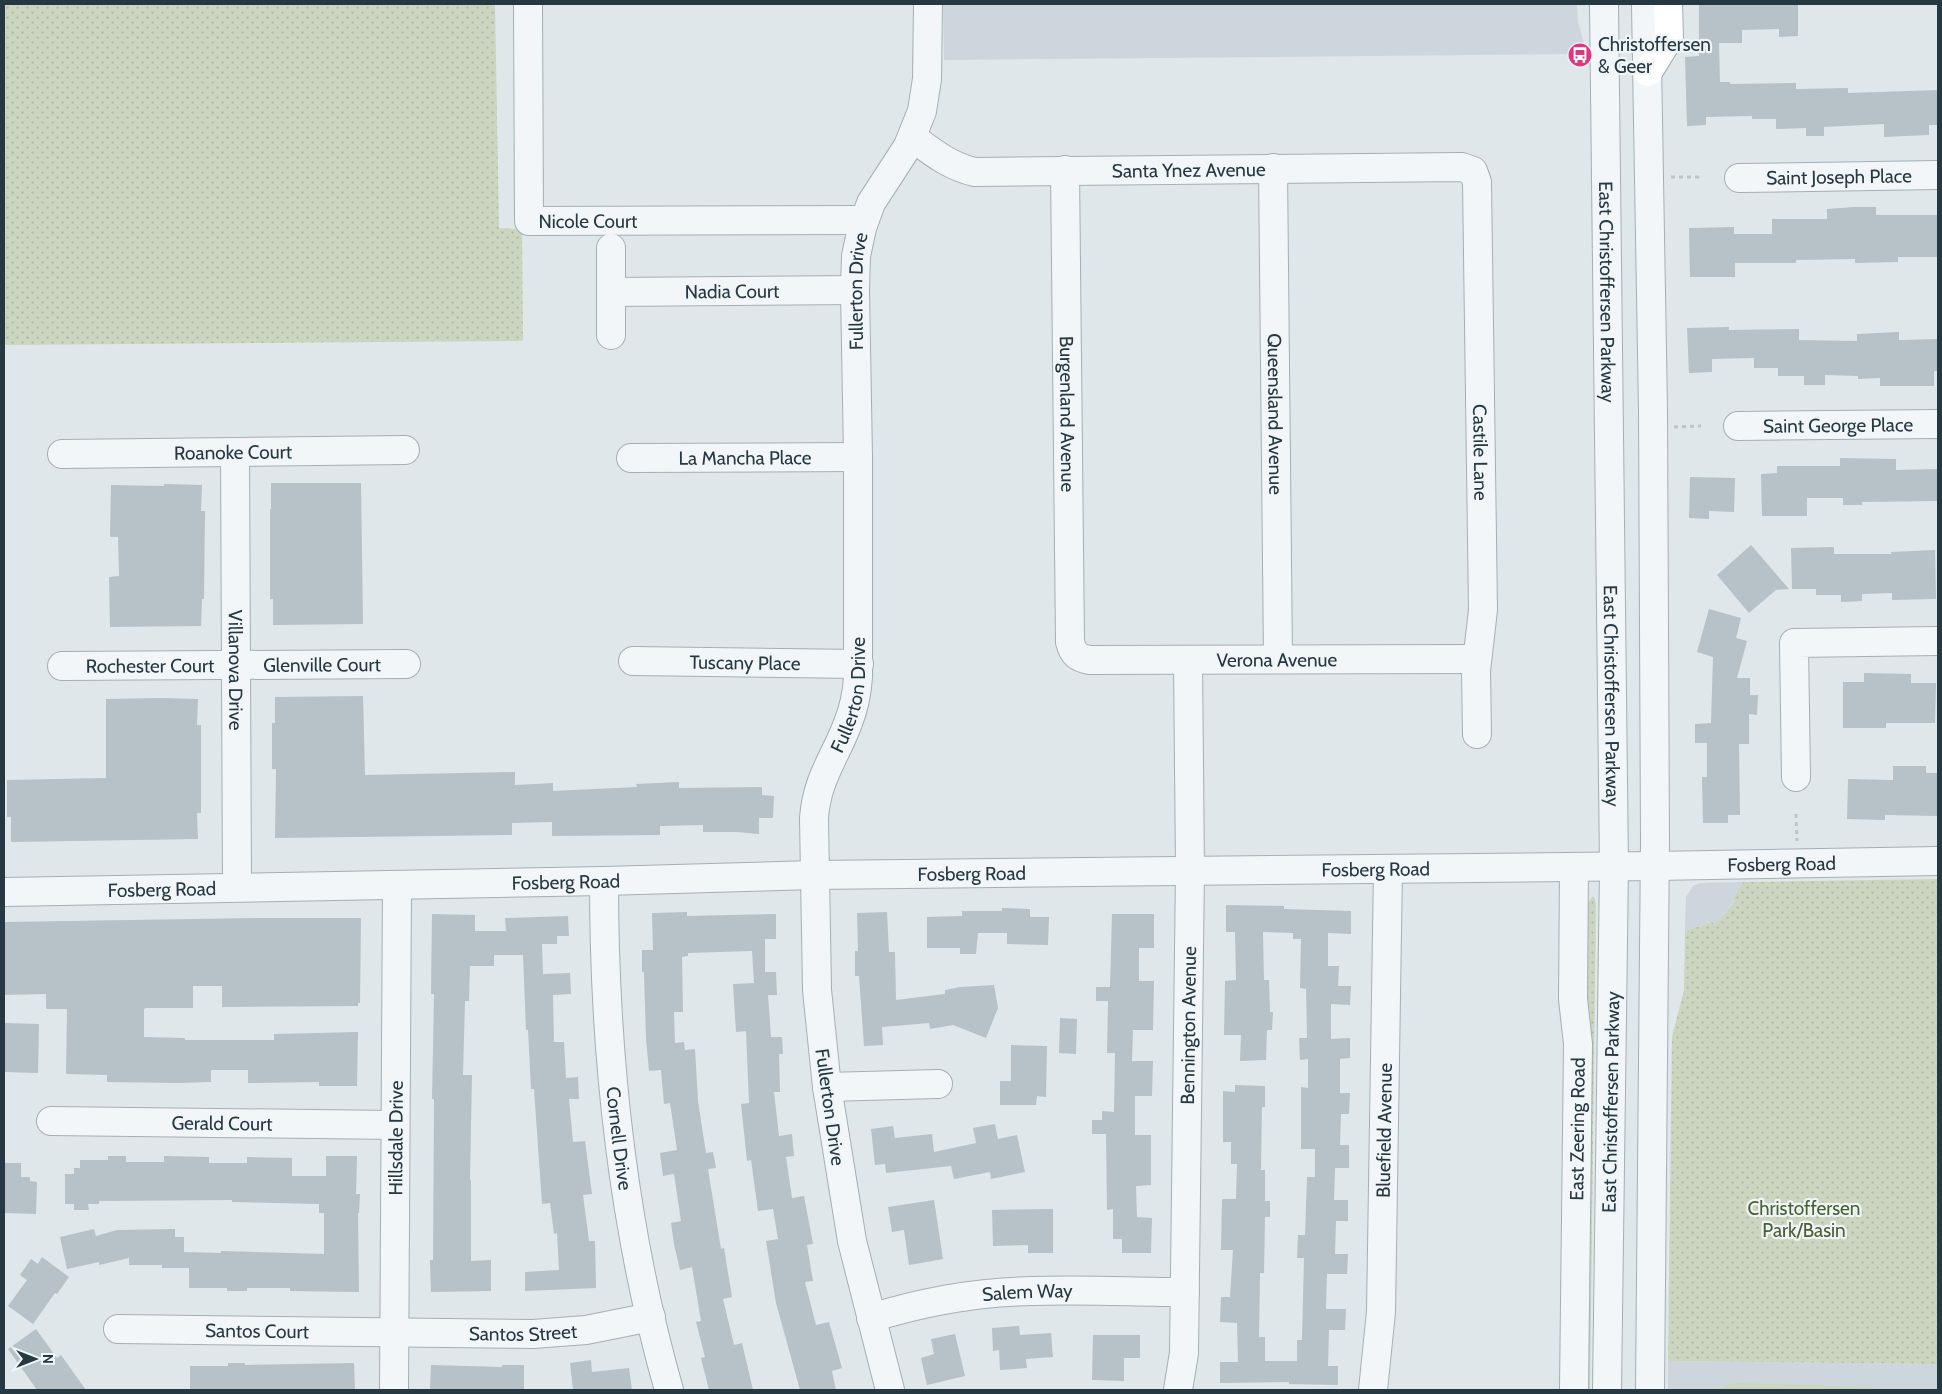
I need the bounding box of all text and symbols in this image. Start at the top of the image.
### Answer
place label: Christoffersen & Geer [1598,33,1711,78]
bus stop icon: Christoffersen & Geer [1567,42,1593,68]
street label: Santa Ynez Avenue [1112,158,1266,182]
street label: Saint Joseph Place [1766,164,1912,189]
street label: East Christoffersen Parkway [1595,181,1620,403]
street label: Nicole Court [539,209,638,232]
street label: Fullerton Drive [843,230,872,350]
street label: Nadia Court [685,279,780,303]
street label: Queensland Avenue [1263,333,1288,495]
street label: Burgenland Avenue [1055,336,1080,493]
street label: Castile Lane [1469,404,1493,501]
street label: Saint George Place [1763,413,1914,437]
street label: Roanoke Court [174,440,293,464]
street label: La Mancha Place [678,446,812,469]
street label: East Christoffersen Parkway [1599,585,1625,807]
street label: Villanova Drive [224,610,248,731]
street label: Fullerton Drive [825,637,870,756]
street label: Verona Avenue [1217,648,1338,671]
street label: Tuscany Place [689,650,801,675]
street label: Glenville Court [263,653,382,676]
street label: Rochester Court [86,654,215,677]
street label: Fosberg Road [1727,851,1836,876]
street label: Fosberg Road [1321,857,1430,881]
street label: Fosberg Road [917,861,1026,885]
street label: Fosberg Road [511,869,621,894]
street label: Fosberg Road [107,877,216,902]
street label: Bennington Avenue [1176,946,1201,1105]
street label: East Christoffersen Parkway [1598,991,1624,1213]
street label: Fullerton Drive [810,1047,850,1167]
street label: East Zeering Road [1565,1057,1589,1201]
street label: Bluefield Avenue [1371,1062,1396,1198]
street label: Hillsdale Drive [384,1080,407,1196]
street label: Cornell Drive [602,1086,637,1192]
street label: Gerald Court [171,1111,273,1135]
park label: Christoffersen Park/Basin [1748,1197,1860,1242]
street label: Salem Way [981,1279,1073,1306]
street label: Santos Court [205,1319,310,1343]
street label: Santos Street [469,1319,579,1346]
north arrow [10,1334,60,1384]
text: N [39,1354,57,1364]

